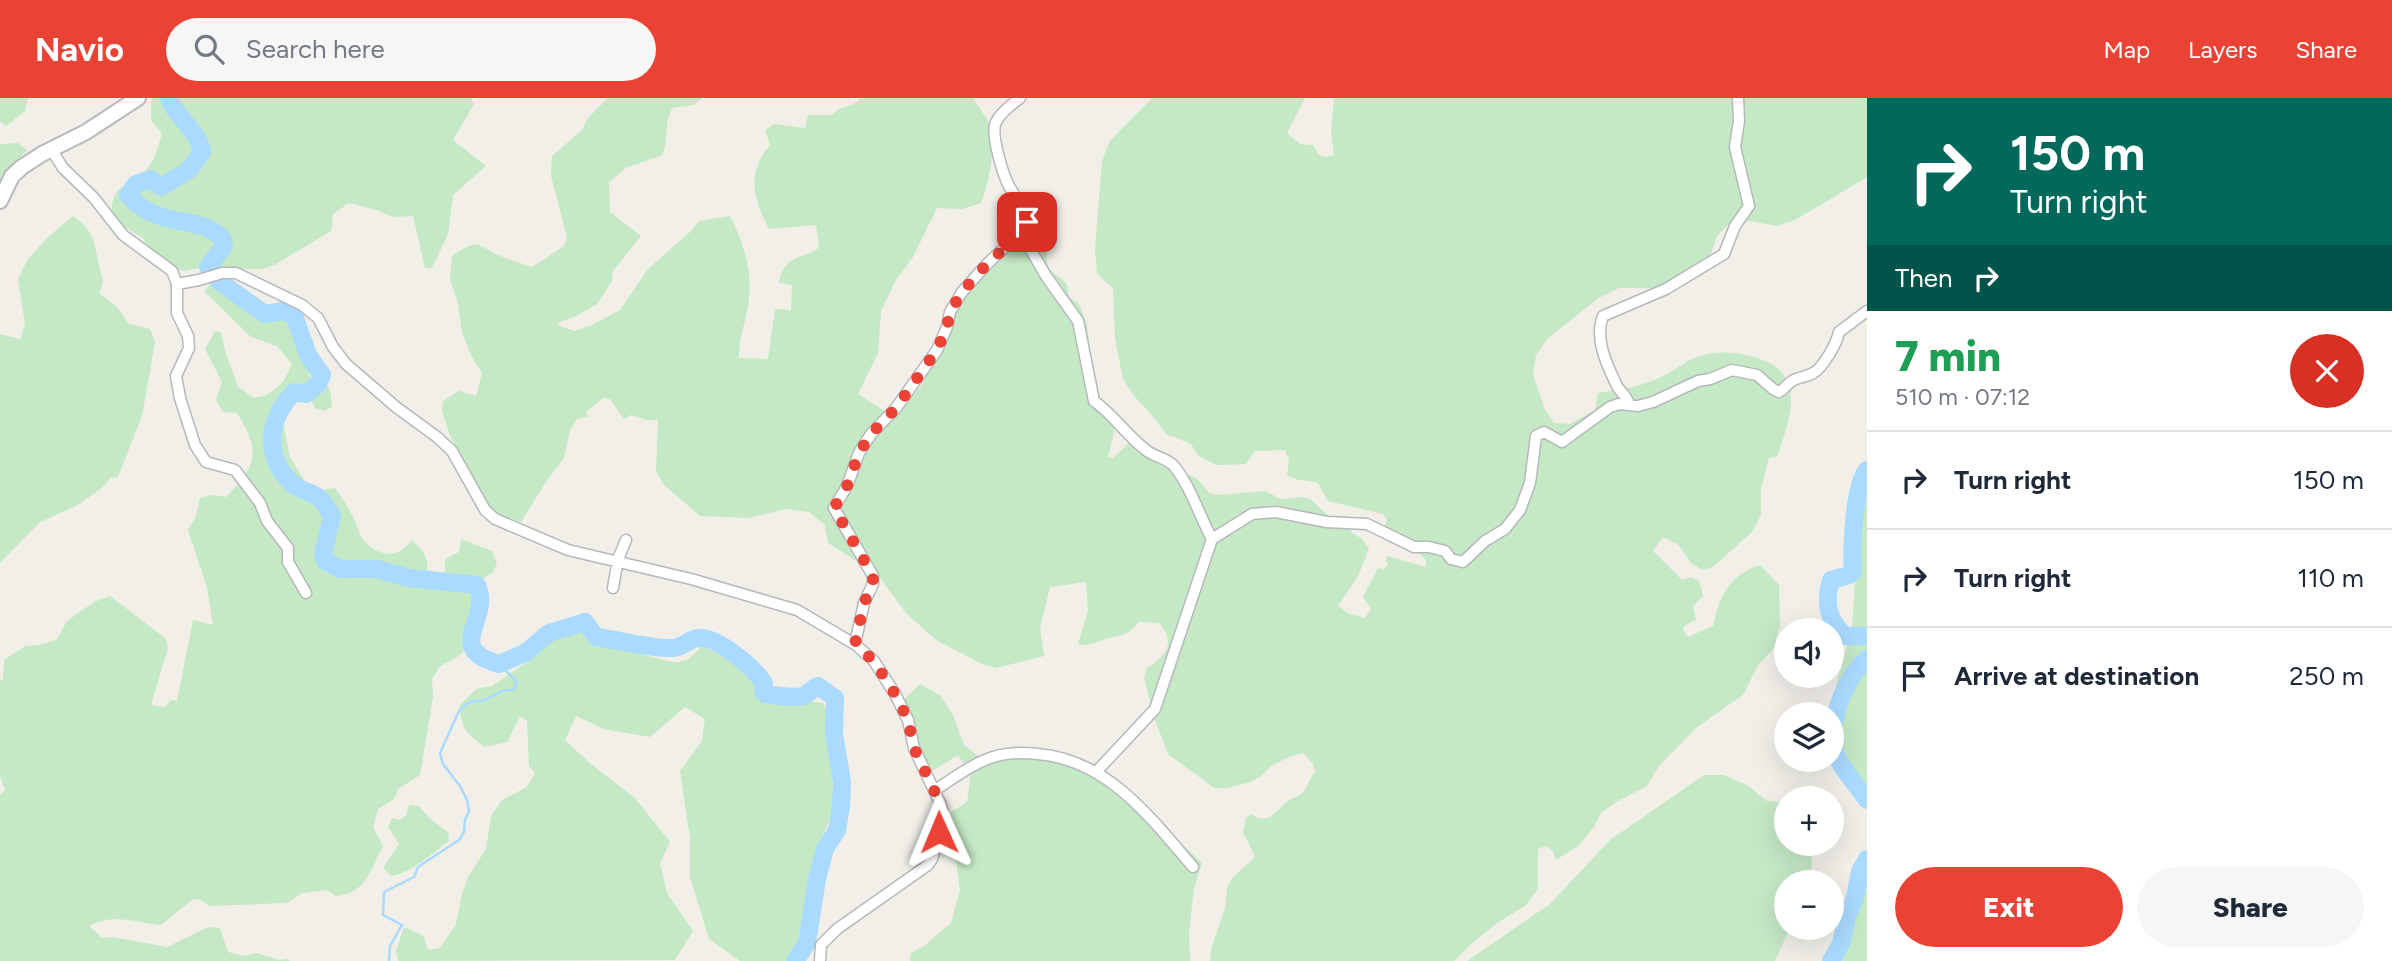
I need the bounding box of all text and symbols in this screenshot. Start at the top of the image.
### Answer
search box [166,18,656,81]
text: Navio [35,30,124,69]
icon: search [190,30,228,68]
text: Search here [246,33,385,65]
text: Map [2103,35,2150,64]
text: Layers [2188,35,2257,64]
text: Share [2295,35,2357,64]
text: 150 m [2010,123,2145,182]
icon: right [1895,126,1986,217]
text: Turn right [2010,183,2148,221]
pin [997,192,1057,252]
icon: arrive [1008,203,1046,241]
icon: right [1967,259,2005,297]
text: Then [1895,262,1953,294]
text: 7 min [1895,331,2001,382]
button: close [2290,334,2364,408]
text: 510 m · 07:12 [1895,383,2030,411]
icon: right [1895,461,1933,499]
text: Turn right [1954,464,2071,496]
text: 150 m [2293,464,2364,496]
icon: right [1895,559,1933,597]
text: Turn right [1954,562,2071,594]
text: 110 m [2297,562,2364,594]
map controls [1774,618,1844,940]
button: sound [1774,618,1844,688]
icon: arrive [1895,657,1933,695]
text: Arrive at destination [1954,660,2199,692]
text: 250 m [2289,660,2364,692]
button: layers [1774,702,1844,772]
button: + [1774,786,1844,856]
position arrow [902,795,976,869]
button: Exit [1895,867,2123,947]
button: Share [2137,867,2364,947]
button: − [1774,870,1844,940]

